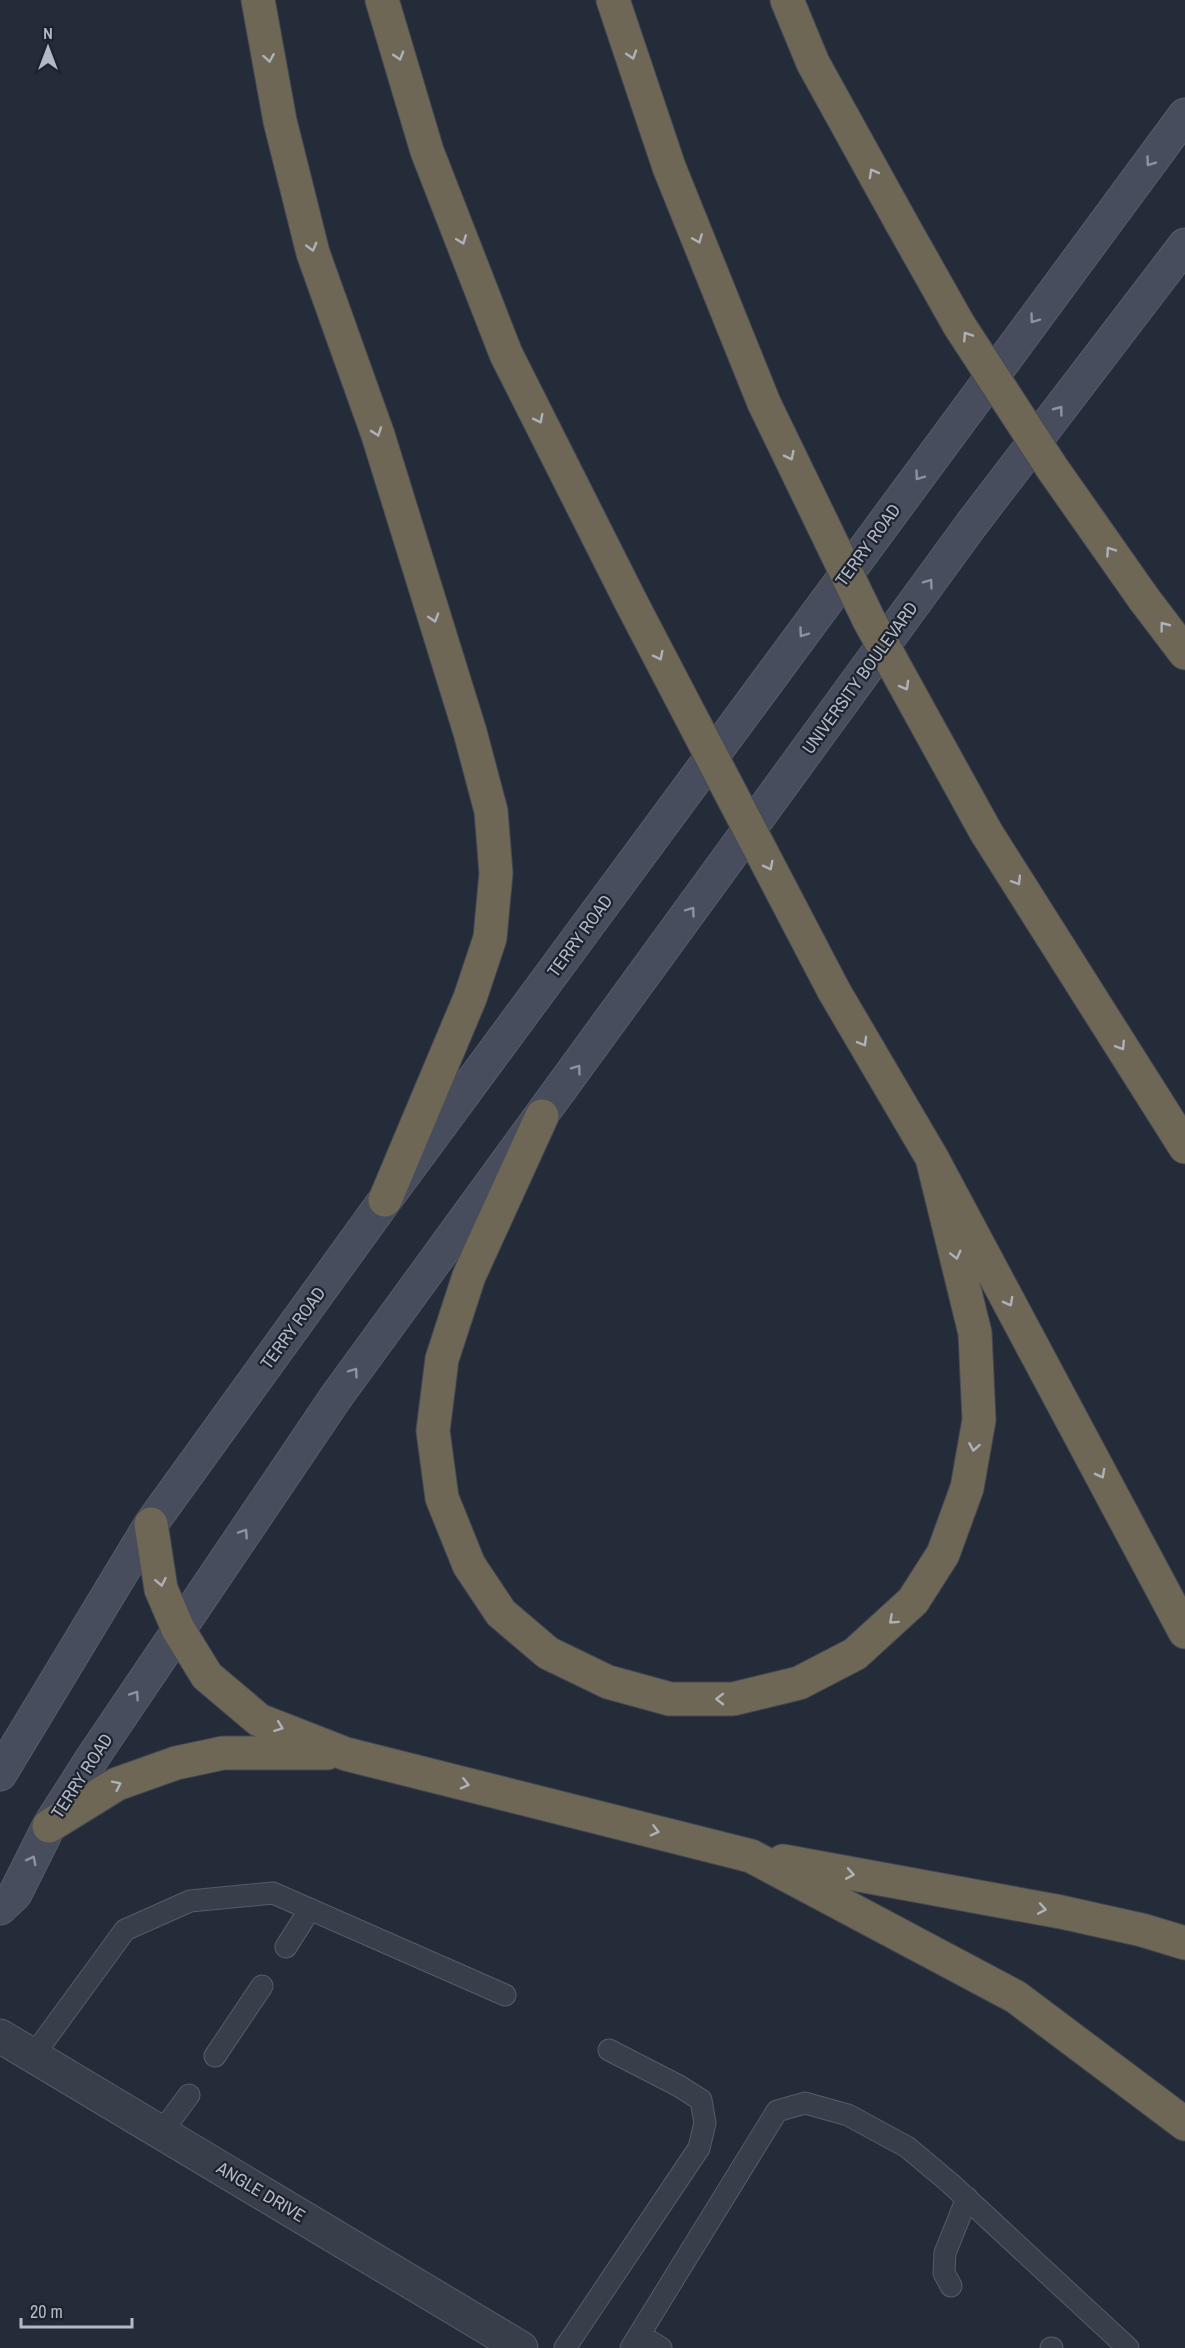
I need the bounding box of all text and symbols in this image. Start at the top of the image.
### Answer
north arrow [18,18,78,78]
text: N [43,22,53,44]
one-way arrow [392,50,404,61]
one-way arrow [624,50,637,60]
one-way arrow [262,52,275,62]
one-way arrow [1146,155,1157,166]
one-way arrow [869,169,880,179]
one-way arrow [691,232,703,243]
one-way arrow [455,234,467,245]
one-way arrow [305,242,318,252]
one-way arrow [1030,312,1041,323]
one-way arrow [963,332,974,343]
one-way arrow [1051,406,1062,417]
one-way arrow [532,413,543,424]
one-way arrow [369,426,382,436]
one-way arrow [782,449,794,460]
one-way arrow [915,469,926,480]
street label: TERRY ROAD [829,498,906,591]
one-way arrow [1106,546,1117,557]
one-way arrow [922,579,933,590]
street label: UNIVERSITY BOULEVARD [796,597,923,759]
one-way arrow [427,612,439,623]
one-way arrow [1161,622,1172,633]
one-way arrow [799,626,810,637]
one-way arrow [652,649,663,660]
one-way arrow [898,680,909,690]
one-way arrow [761,860,773,871]
one-way arrow [1010,875,1022,885]
street label: TERRY ROAD [541,889,618,982]
one-way arrow [684,907,695,918]
one-way arrow [856,1036,868,1046]
one-way arrow [1114,1040,1126,1050]
one-way arrow [570,1064,581,1075]
one-way arrow [948,1250,961,1260]
street label: TERRY ROAD [254,1281,331,1374]
one-way arrow [1002,1296,1013,1306]
one-way arrow [347,1368,358,1379]
one-way arrow [968,1442,981,1452]
one-way arrow [1094,1468,1105,1478]
one-way arrow [237,1528,248,1539]
one-way arrow [153,1577,166,1587]
one-way arrow [889,1613,899,1624]
one-way arrow [128,1690,139,1701]
one-way arrow [715,1693,724,1705]
one-way arrow [273,1720,284,1733]
street label: TERRY ROAD [45,1729,118,1823]
one-way arrow [460,1776,470,1789]
one-way arrow [110,1781,121,1793]
one-way arrow [649,1824,659,1837]
one-way arrow [24,1855,36,1866]
one-way arrow [845,1867,855,1880]
one-way arrow [1037,1902,1047,1915]
street label: ANGLE DRIVE [211,2155,310,2228]
scale bar [21,2291,132,2329]
text: 20 m [30,2299,63,2324]

